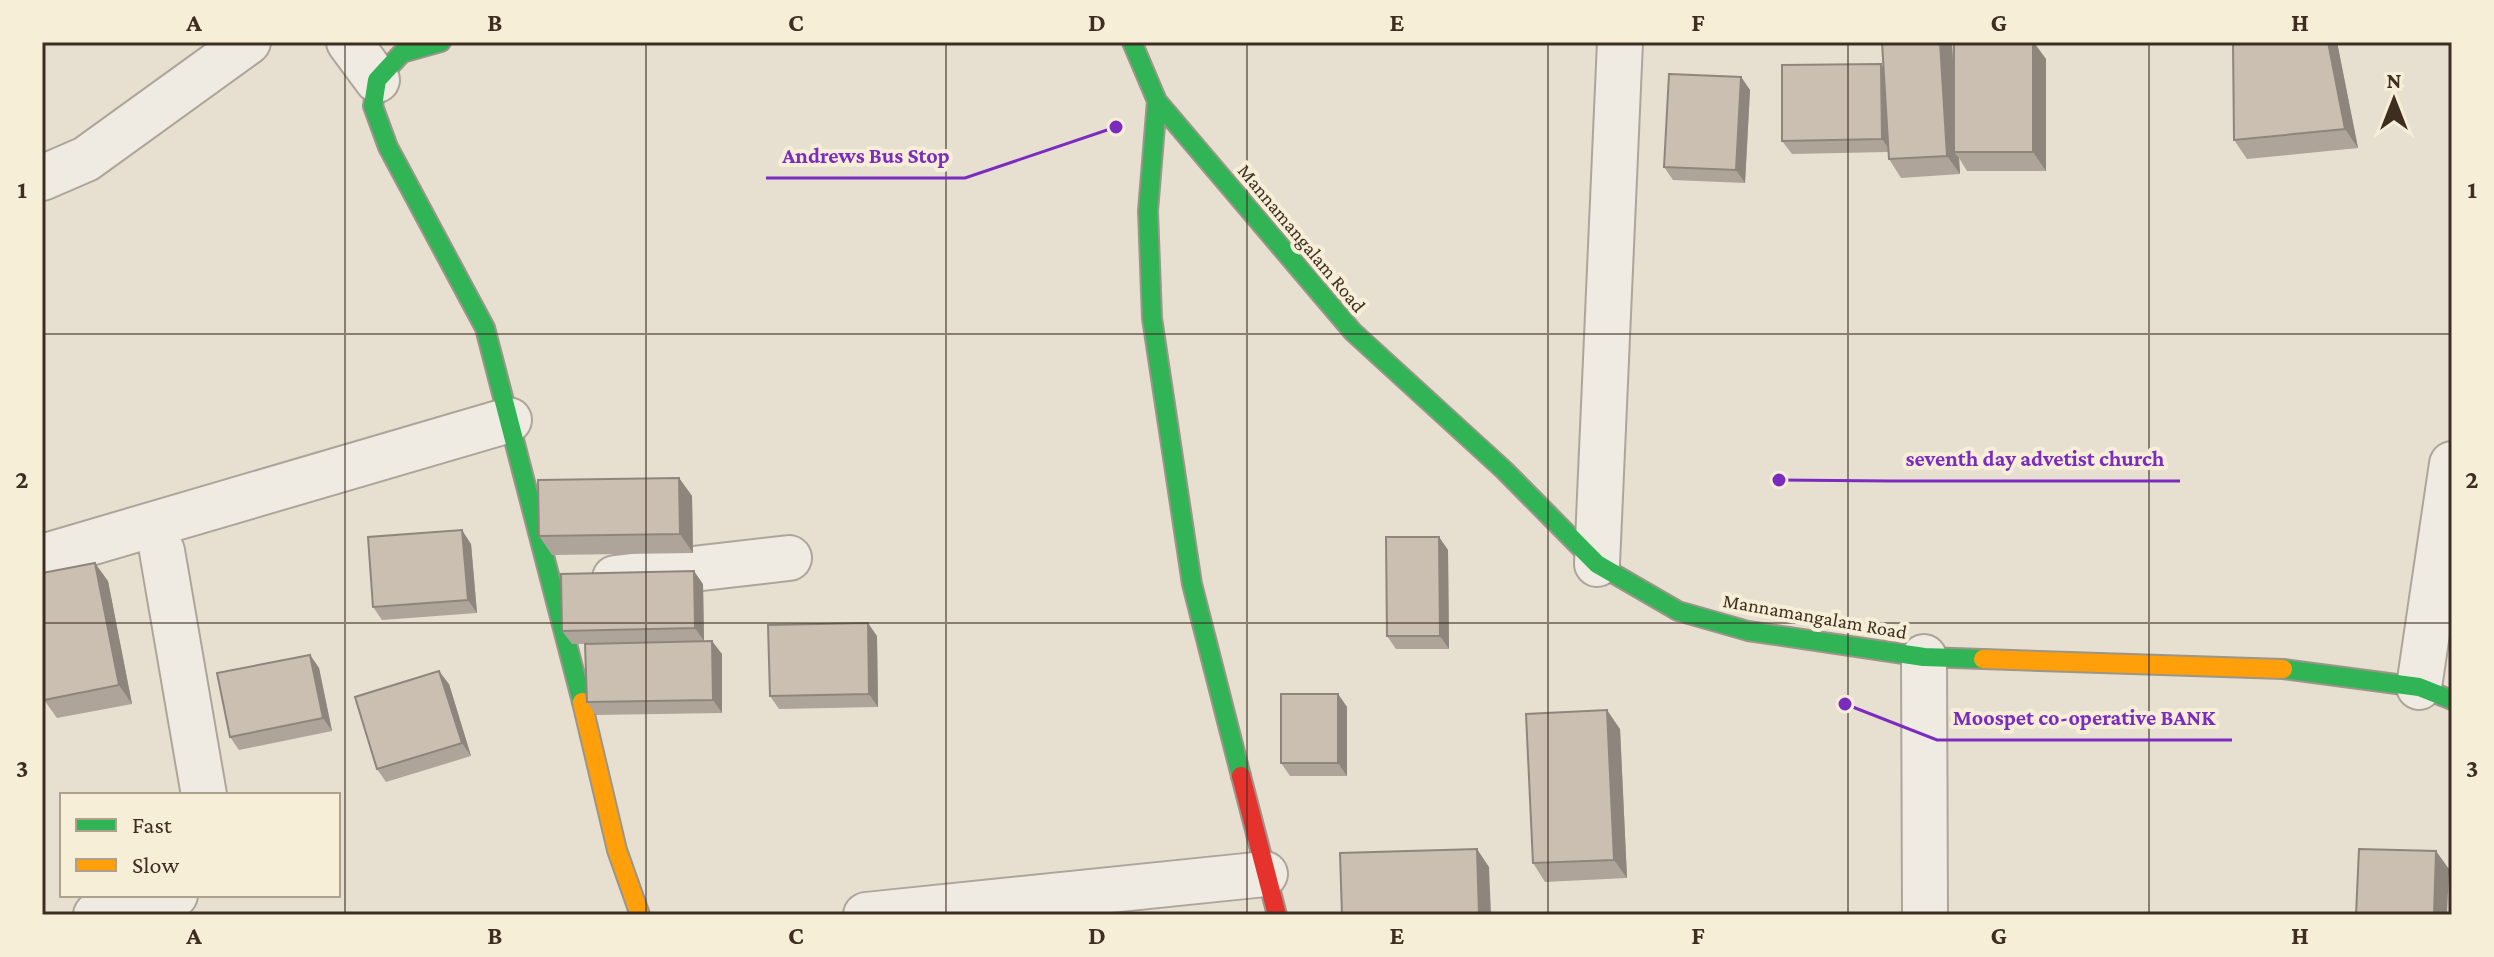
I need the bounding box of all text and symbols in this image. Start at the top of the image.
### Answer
text: A [185,8,202,37]
text: B [487,8,503,37]
text: C [788,8,804,37]
text: D [1088,8,1106,37]
text: E [1390,8,1405,37]
text: F [1691,8,1705,37]
text: G [1991,8,2007,37]
text: H [2291,8,2309,37]
north arrow [2354,60,2434,140]
text: N [2387,68,2402,93]
callout: Andrews Bus Stop [766,132,965,178]
text: Andrews Bus Stop [781,143,950,168]
street label: Mannamangalam Road [1233,160,1371,317]
text: 1 [17,175,27,204]
text: 1 [2467,175,2477,204]
callout: seventh day advetist church [1890,435,2180,481]
text: seventh day advetist church [1906,446,2165,471]
text: 2 [15,465,29,494]
text: 2 [2465,465,2479,494]
street label: Mannamangalam Road [1721,589,1909,644]
callout: Moospet co-operative BANK [1937,694,2232,740]
text: Moospet co-operative BANK [1953,705,2216,730]
text: 3 [16,754,28,783]
text: 3 [2466,754,2478,783]
legend [60,793,340,897]
text: Fast [132,811,173,838]
text: Slow [132,851,179,878]
text: A [185,921,202,950]
text: B [487,921,503,950]
text: C [788,921,804,950]
text: D [1088,921,1106,950]
text: E [1390,921,1405,950]
text: F [1691,921,1705,950]
text: G [1991,921,2007,950]
text: H [2291,921,2309,950]

